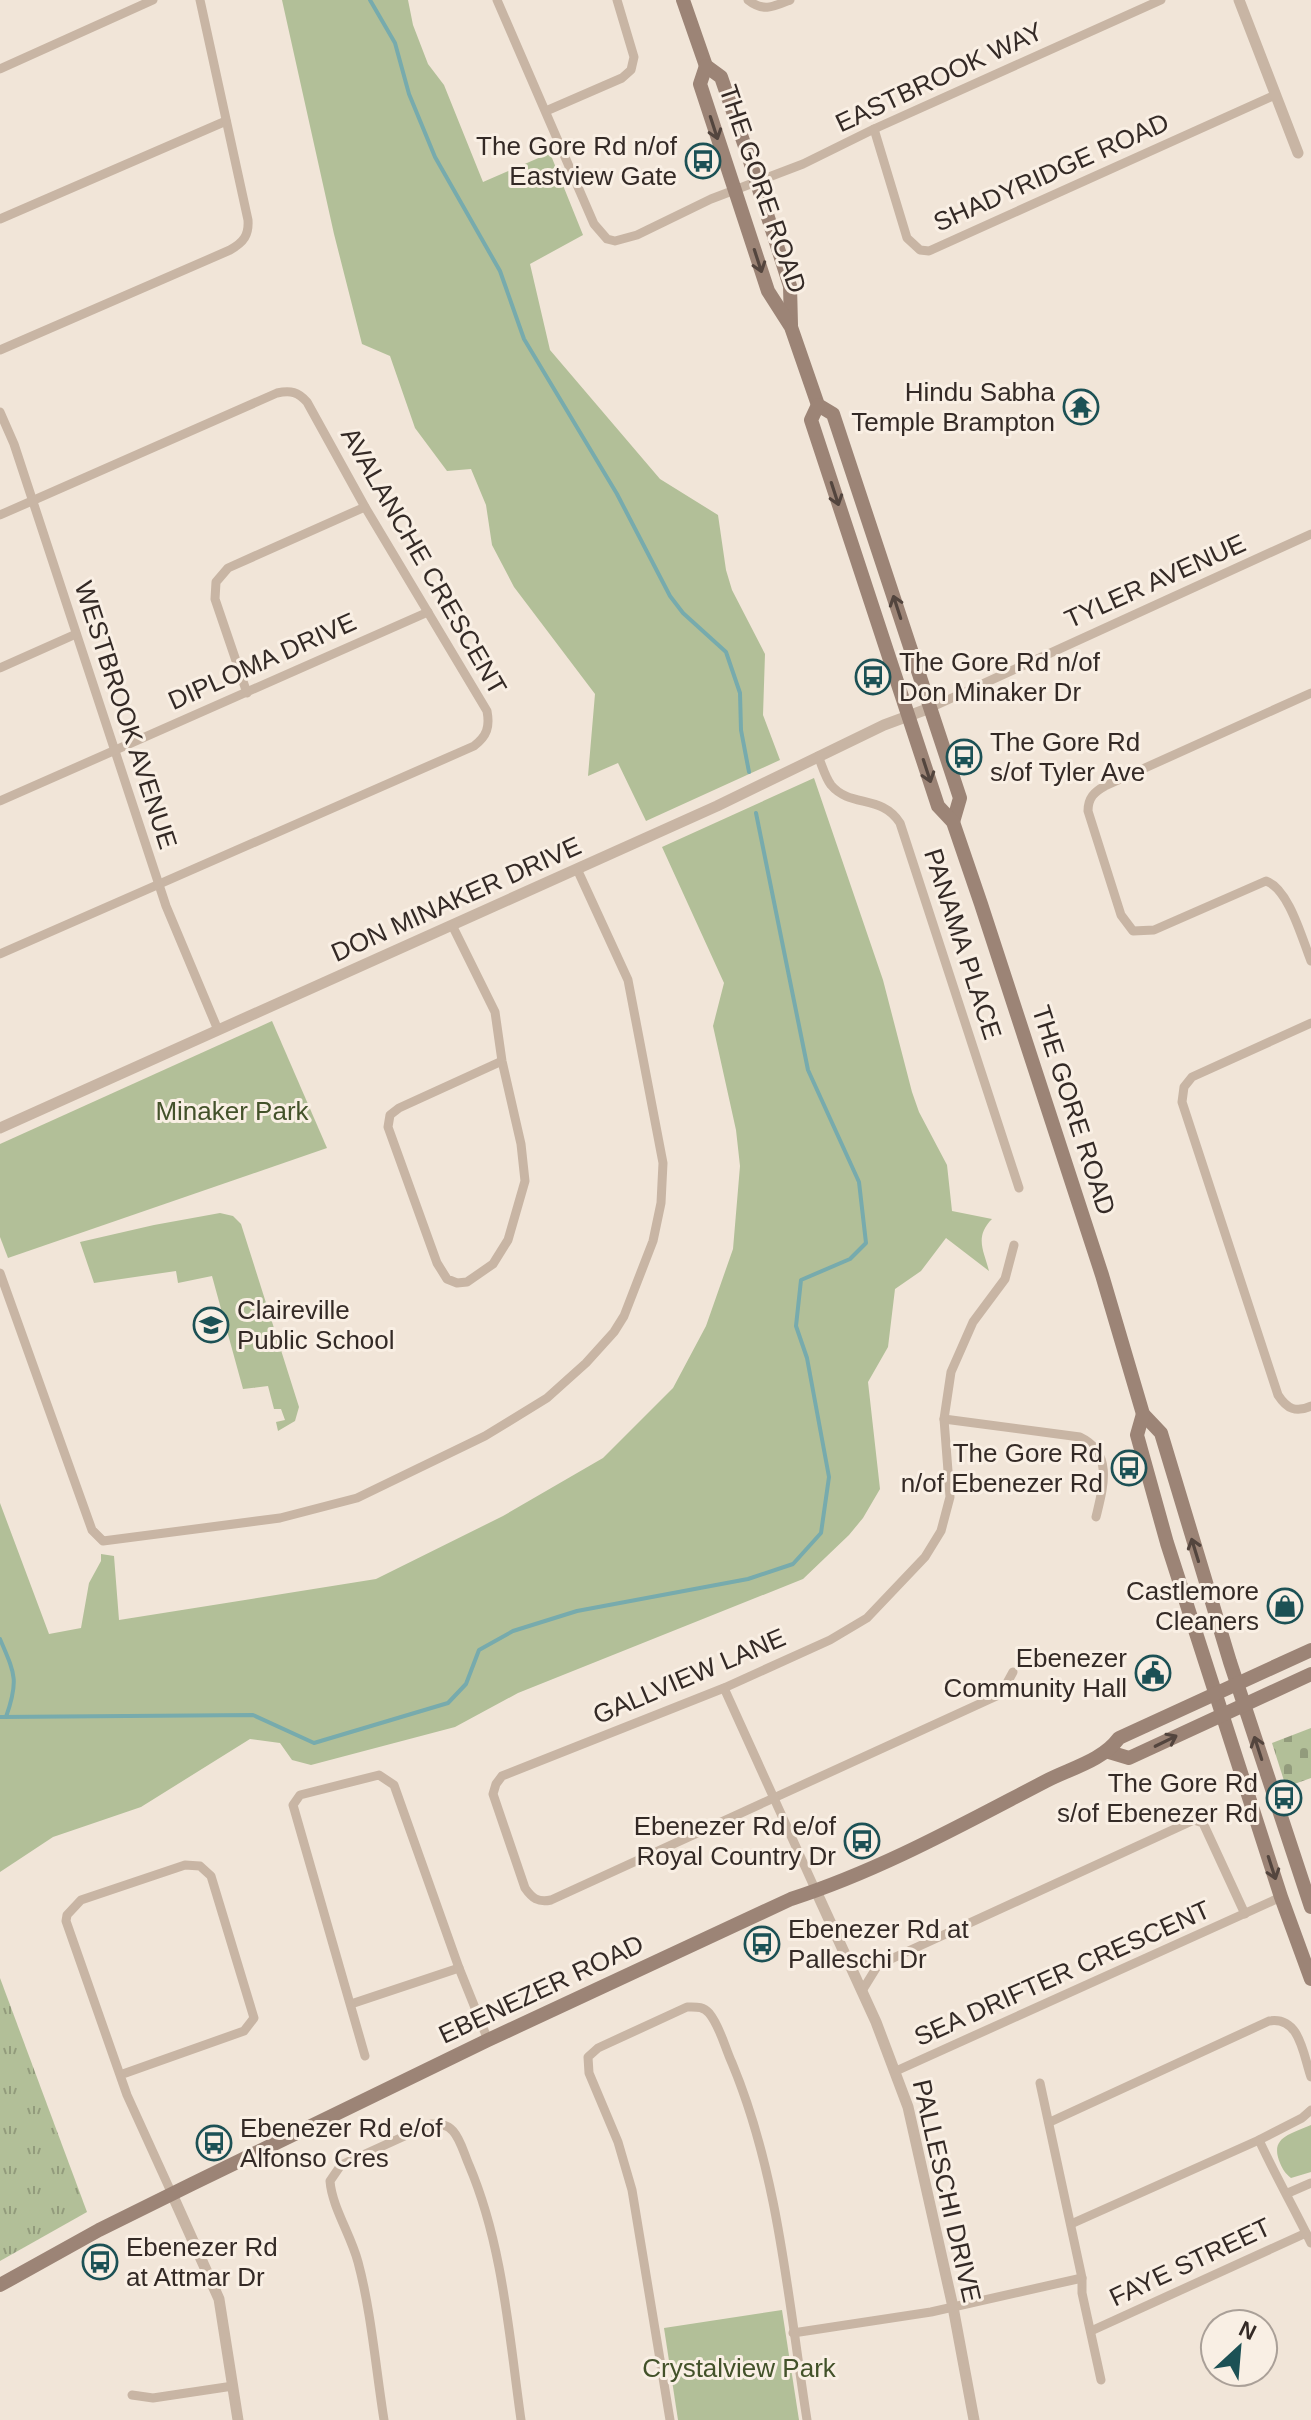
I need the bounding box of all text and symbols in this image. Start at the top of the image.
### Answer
street label: EASTBROOK WAY [831,16,1047,138]
street label: THE GORE ROAD [713,81,813,297]
street label: SHADYRIDGE ROAD [929,107,1173,237]
one-way arrow [707,115,722,141]
place label: The Gore Rd n/of Eastview Gate [476,131,678,191]
bus stop icon: The Gore Rd n/of Eastview Gate [684,142,722,180]
one-way arrow [752,248,767,273]
place label: Hindu Sabha Temple Brampton [851,377,1056,437]
temple icon: Hindu Sabha Temple Brampton [1062,388,1100,426]
street label: AVALANCHE CRESCENT [335,422,513,700]
one-way arrow [829,481,844,506]
street label: TYLER AVENUE [1060,528,1250,634]
street label: WESTBROOK AVENUE [69,577,183,853]
one-way arrow [888,595,903,620]
street label: DIPLOMA DRIVE [164,606,360,716]
place label: The Gore Rd n/of Don Minaker Dr [899,647,1101,707]
bus stop icon: The Gore Rd n/of Don Minaker Dr [854,658,892,696]
place label: The Gore Rd s/of Tyler Ave [990,727,1145,787]
bus stop icon: The Gore Rd s/of Tyler Ave [945,738,983,776]
one-way arrow [920,758,935,783]
street label: DON MINAKER DRIVE [326,830,586,968]
street label: PANAMA PLACE [918,845,1008,1043]
street label: THE GORE ROAD [1026,1002,1122,1218]
park label: Minaker Park [155,1096,310,1126]
place label: Claireville Public School [237,1295,395,1355]
school or university icon: Claireville Public School [192,1306,230,1344]
place label: The Gore Rd n/of Ebenezer Rd [901,1438,1103,1498]
bus stop icon: The Gore Rd n/of Ebenezer Rd [1110,1449,1148,1487]
one-way arrow [1187,1537,1202,1563]
place label: Castlemore Cleaners [1126,1576,1259,1636]
shop icon: Castlemore Cleaners [1266,1587,1304,1625]
street label: GALLVIEW LANE [588,1622,790,1730]
place label: Ebenezer Community Hall [944,1643,1127,1703]
public building icon: Ebenezer Community Hall [1134,1654,1172,1692]
one-way arrow [1153,1733,1177,1748]
one-way arrow [1250,1735,1265,1761]
place label: The Gore Rd s/of Ebenezer Rd [1057,1768,1258,1828]
bus stop icon: The Gore Rd s/of Ebenezer Rd [1265,1779,1303,1817]
place label: Ebenezer Rd e/of Royal Country Dr [634,1811,837,1871]
bus stop icon: Ebenezer Rd e/of Royal Country Dr [843,1822,881,1860]
one-way arrow [1266,1855,1280,1880]
street label: SEA DRIFTER CRESCENT [909,1894,1215,2052]
place label: Ebenezer Rd at Palleschi Dr [788,1914,969,1974]
bus stop icon: Ebenezer Rd at Palleschi Dr [743,1925,781,1963]
street label: EBENEZER ROAD [434,1928,648,2050]
street label: PALLESCHI DRIVE [907,2077,987,2305]
place label: Ebenezer Rd e/of Alfonso Cres [240,2113,443,2173]
bus stop icon: Ebenezer Rd e/of Alfonso Cres [195,2124,233,2162]
street label: FAYE STREET [1105,2212,1275,2312]
place label: Ebenezer Rd at Attmar Dr [126,2232,278,2292]
bus stop icon: Ebenezer Rd at Attmar Dr [81,2243,119,2281]
north arrow [1199,2308,1279,2388]
text: N [1235,2316,1260,2345]
park label: Crystalview Park [642,2353,837,2383]

